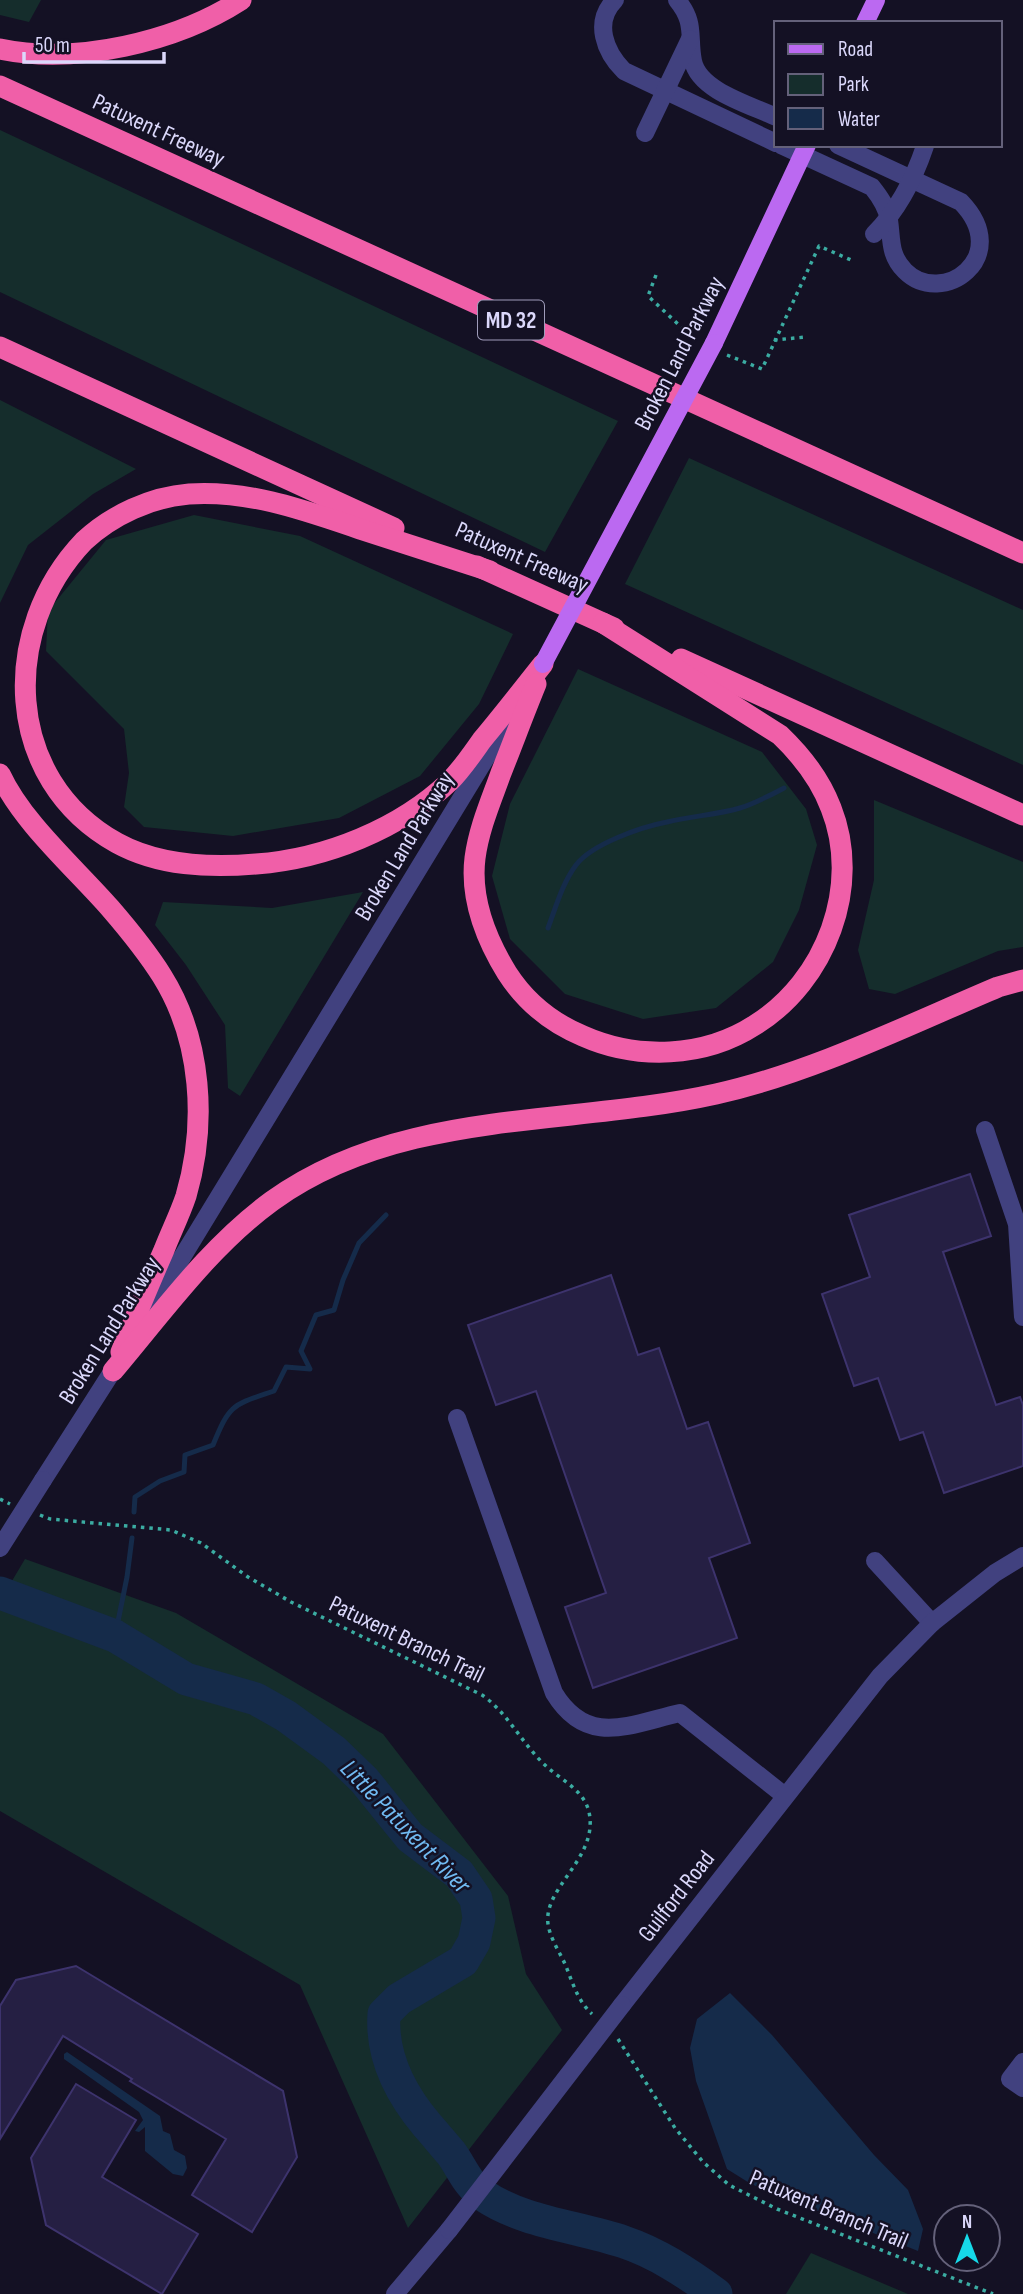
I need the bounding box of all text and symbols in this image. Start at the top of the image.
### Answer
scale bar [24,21,164,65]
legend [774,21,1002,147]
text: 50 m [35,33,70,58]
text: Road [838,37,873,62]
text: Park [838,72,869,97]
street label: Patuxent Freeway [88,87,229,174]
text: Water [838,107,880,132]
street label: Broken Land Parkway [628,272,731,435]
road number: MD 32 [478,300,544,340]
street label: Patuxent Freeway [451,515,593,600]
street label: Broken Land Parkway [349,767,460,926]
street label: Broken Land Parkway [52,1251,166,1409]
street label: Patuxent Branch Trail [324,1589,489,1690]
water label: Little Patuxent River [333,1754,478,1902]
street label: Guilford Road [632,1845,721,1948]
street label: Patuxent Branch Trail [745,2163,912,2256]
north arrow [932,2203,1002,2273]
text: N [962,2211,972,2234]

